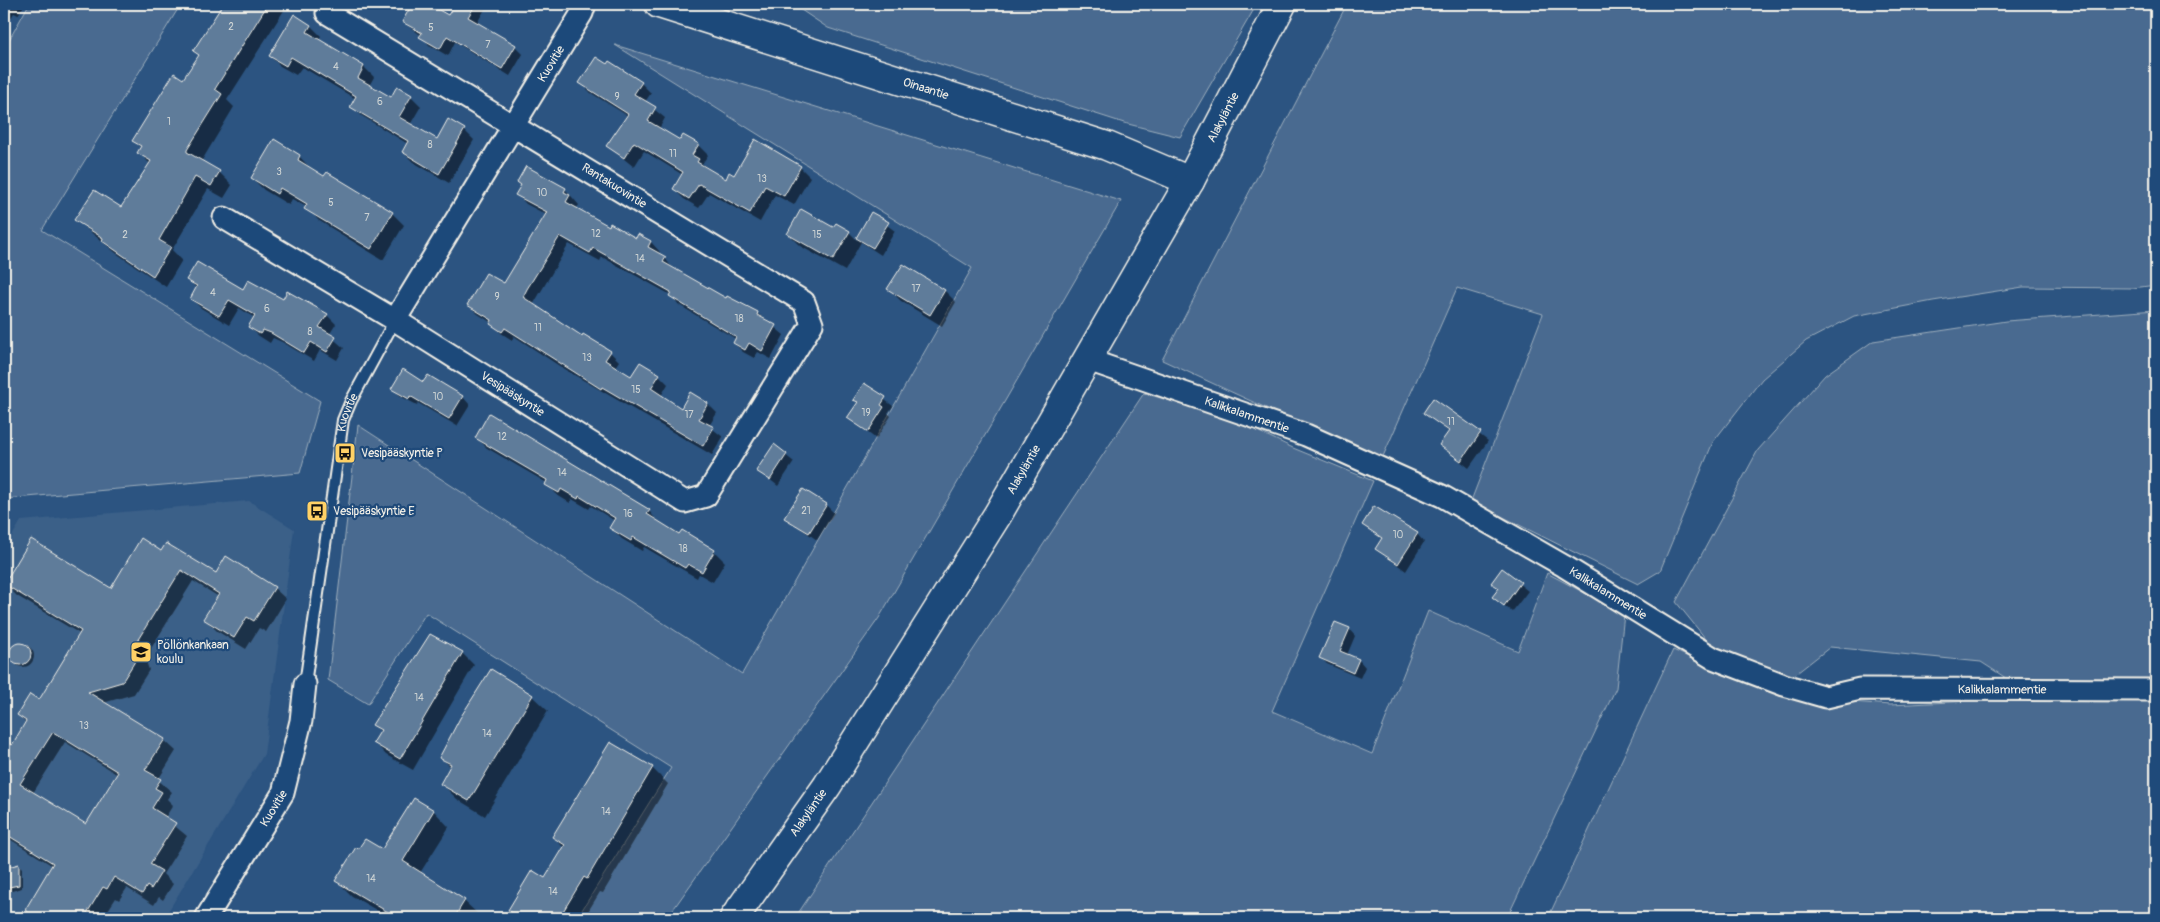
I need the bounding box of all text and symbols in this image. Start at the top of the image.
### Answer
house number: 2 [228,21,234,33]
house number: 5 [428,22,434,34]
house number: 7 [485,39,491,51]
street label: Kuovitie [534,43,568,85]
house number: 4 [333,61,339,73]
street label: Oinaantie [901,74,951,103]
street label: Alakyläntie [1204,90,1242,145]
house number: 9 [614,91,620,103]
house number: 6 [377,96,383,108]
house number: 1 [167,116,171,128]
house number: 8 [427,139,433,151]
house number: 11 [669,148,677,160]
street label: Rantakuovintie [579,160,649,212]
house number: 3 [276,166,282,178]
house number: 13 [757,173,767,185]
house number: 10 [537,187,548,199]
house number: 5 [328,197,334,209]
house number: 7 [364,212,370,224]
house number: 12 [591,228,601,240]
house number: 2 [122,229,128,241]
house number: 15 [812,229,822,241]
house number: 14 [635,253,645,265]
house number: 17 [911,283,921,295]
house number: 4 [210,287,216,299]
house number: 9 [494,291,500,303]
house number: 6 [264,303,270,315]
house number: 18 [735,313,743,325]
house number: 11 [534,322,542,334]
house number: 8 [307,326,313,338]
house number: 13 [582,352,592,364]
street label: Vesipääskyntie [478,368,548,420]
house number: 15 [631,384,641,396]
street label: Kuovitie [334,391,361,433]
house number: 10 [433,391,444,403]
street label: Kalikkalammentie [1203,393,1291,436]
house number: 19 [861,407,871,419]
house number: 17 [684,409,694,421]
house number: 11 [1447,416,1455,428]
house number: 12 [497,431,507,443]
bus stop icon: Vesipääskyntie P [333,441,357,465]
street label: Alakyläntie [1003,442,1044,497]
place label: Vesipääskyntie P [361,446,443,461]
house number: 14 [557,467,567,479]
bus stop icon: Vesipääskyntie E [305,499,329,523]
place label: Vesipääskyntie E [333,504,415,519]
house number: 21 [801,505,811,517]
house number: 16 [623,508,633,520]
house number: 10 [1393,529,1404,541]
house number: 18 [679,543,687,555]
street label: Kalikkalammentie [1566,564,1650,623]
place label: Pöllönkankaan koulu [157,638,229,667]
school or university icon: Pöllönkankaan koulu [129,640,153,664]
street label: Kalikkalammentie [1958,682,2046,697]
house number: 14 [414,692,424,704]
house number: 13 [79,720,89,732]
house number: 14 [482,728,492,740]
street label: Alakyläntie [786,786,830,839]
street label: Kuovitie [257,787,291,829]
house number: 14 [601,806,611,818]
house number: 14 [366,873,376,885]
house number: 14 [548,886,558,898]

